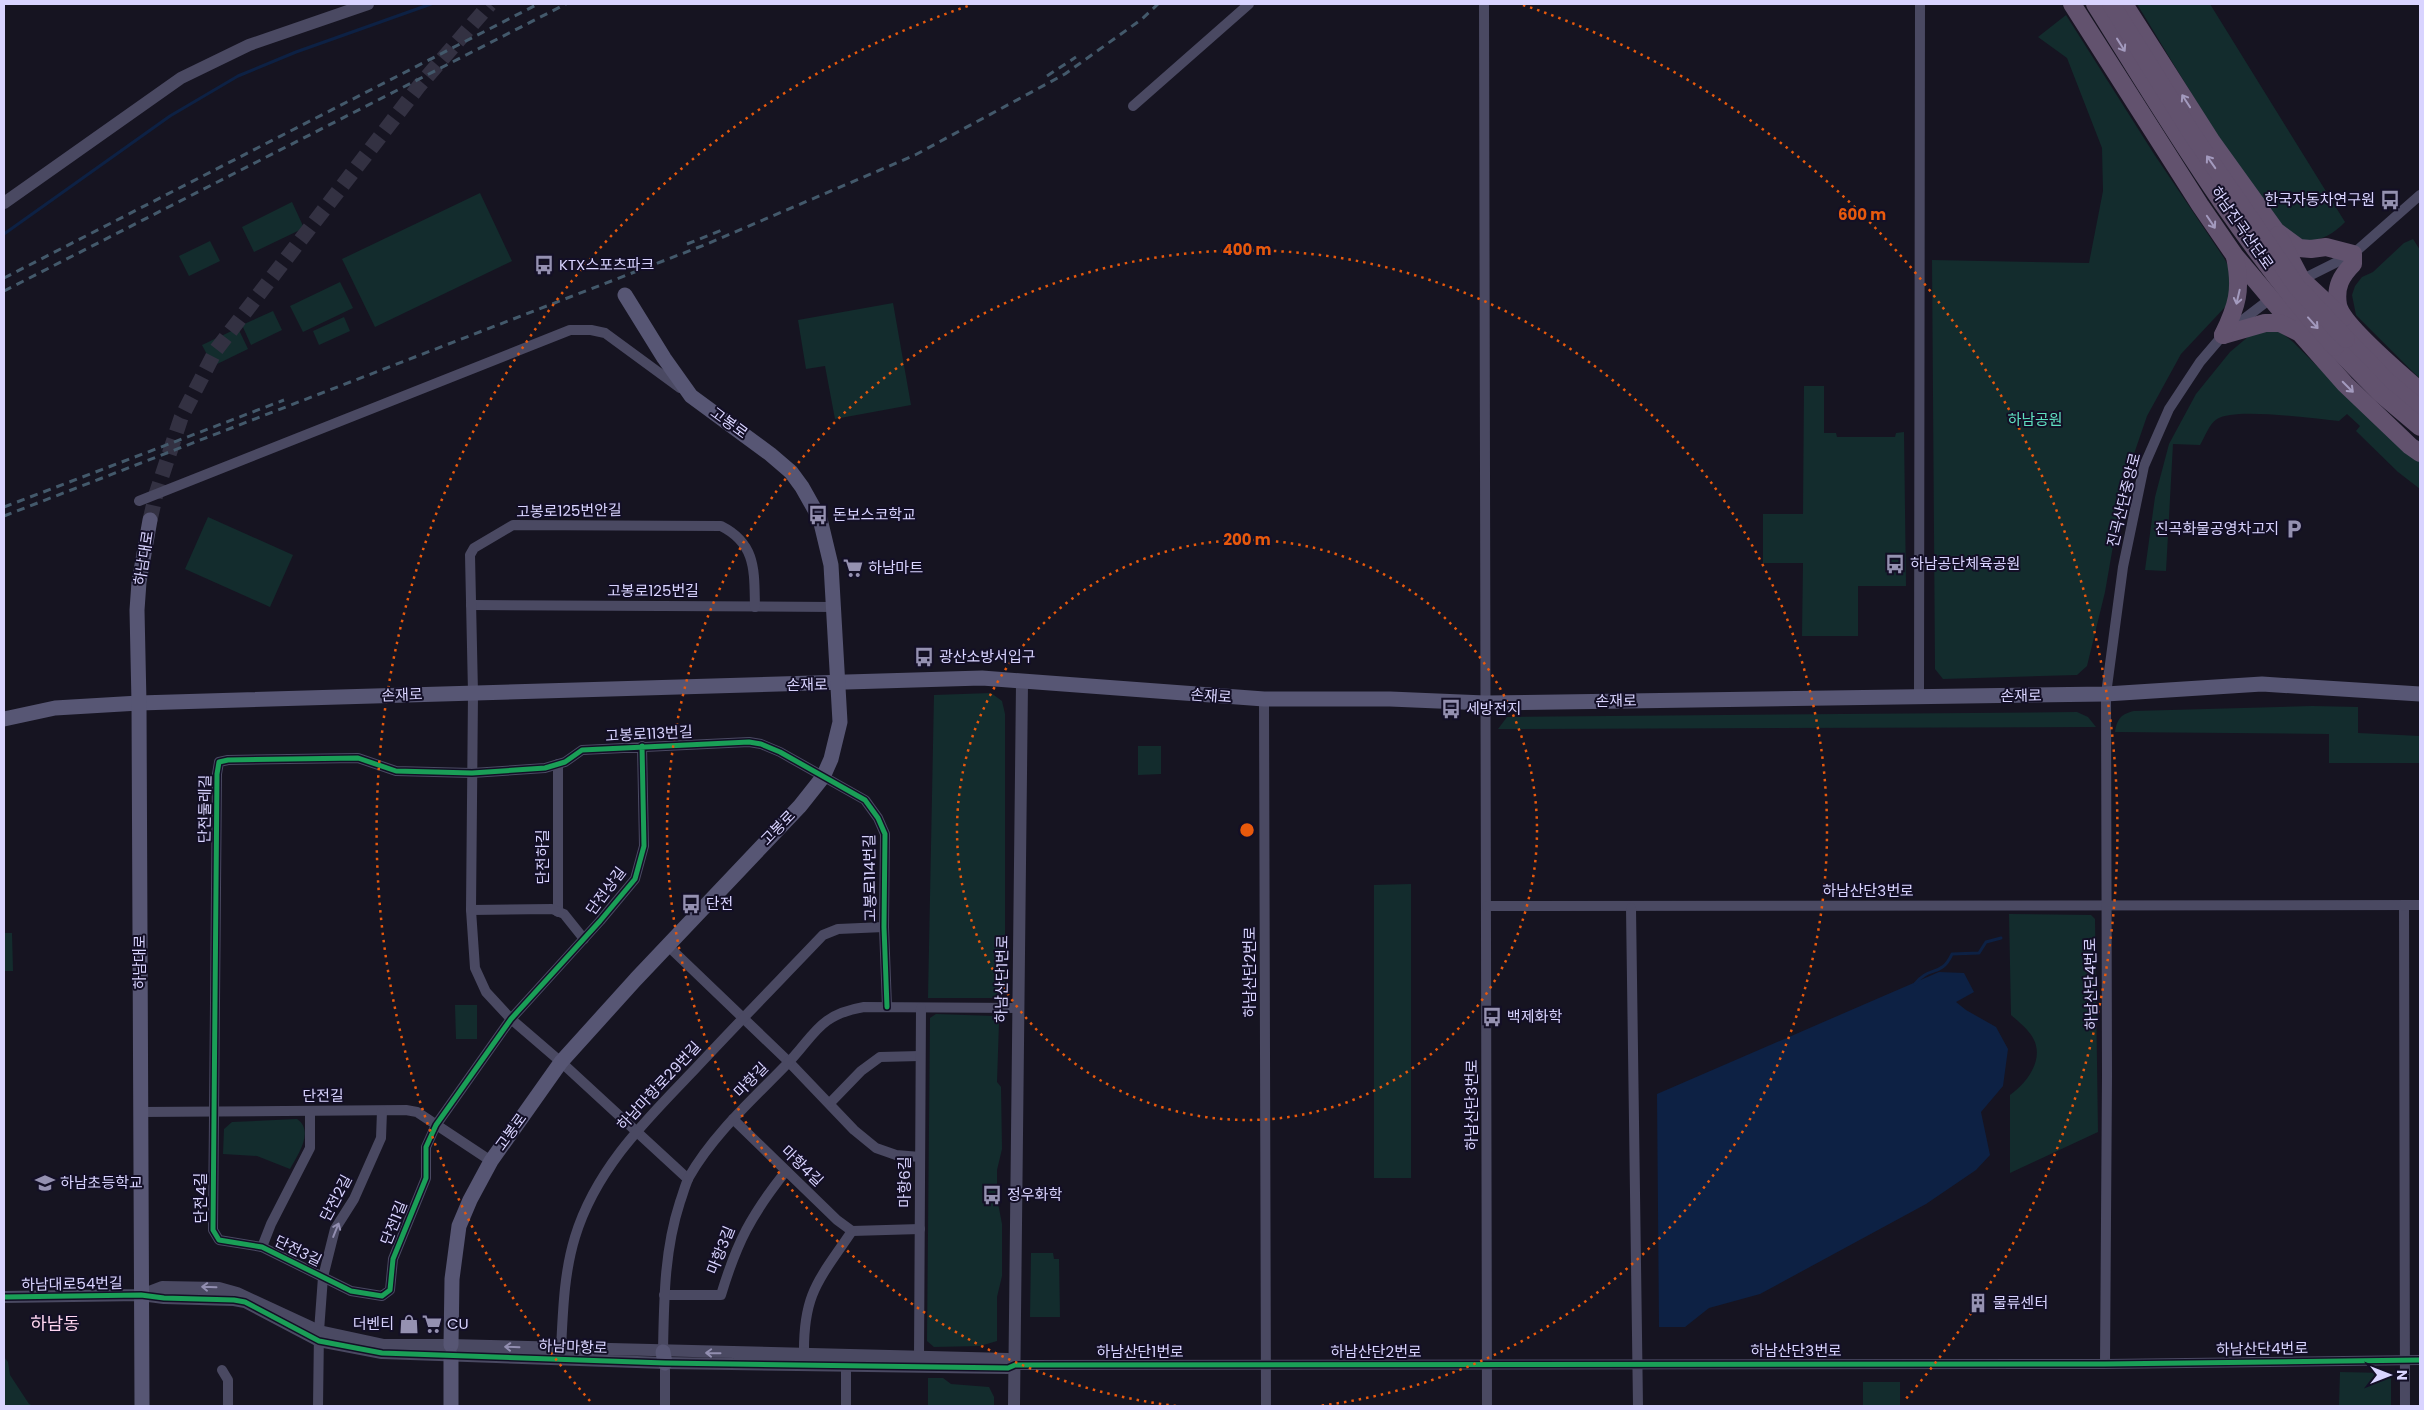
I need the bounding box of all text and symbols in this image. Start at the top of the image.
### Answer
one-way arrow [2116,38,2126,52]
one-way arrow [2181,95,2191,109]
one-way arrow [2206,155,2216,169]
street label: 하남진곡산단로 [2206,182,2279,273]
place label: 한국자동차연구원 [2265,189,2375,210]
bus stop icon: 한국자동차연구원 [2379,189,2401,211]
text: 600 m [1838,204,1886,225]
one-way arrow [2206,215,2216,229]
text: 400 m [1223,239,1272,260]
bus stop icon: KTX스포츠파크 [533,254,555,276]
place label: KTX스포츠파크 [559,254,654,275]
one-way arrow [2233,288,2242,304]
one-way arrow [2307,316,2319,329]
one-way arrow [2342,381,2355,393]
street label: 고봉로 [706,402,752,443]
park label: 하남공원 [2007,409,2063,430]
street label: 진곡산단중앙로 [2102,450,2145,549]
street label: 고봉로125번안길 [516,499,622,522]
bus stop icon: 돈보스코학교 [807,504,829,526]
place label: 돈보스코학교 [833,504,916,525]
place label: 진곡화물공영차고지 [2155,518,2279,539]
parking icon: 진곡화물공영차고지 [2283,518,2305,540]
street label: 하남대로 [129,529,158,587]
text: 200 m [1223,529,1271,550]
bus stop icon: 하남공단체육공원 [1884,553,1906,575]
place label: 하남공단체육공원 [1910,553,2020,574]
supermarket icon: 하남마트 [842,557,864,579]
place label: 하남마트 [868,557,923,578]
street label: 고봉로125번길 [607,580,699,601]
bus stop icon: 광산소방서입구 [913,646,935,668]
place label: 광산소방서입구 [939,646,1036,667]
street label: 손재로 [786,674,828,695]
street label: 손재로 [381,683,423,706]
street label: 손재로 [1190,684,1232,707]
street label: 손재로 [2000,685,2042,706]
street label: 손재로 [1595,690,1637,711]
bus stop icon: 세방전지 [1440,698,1462,720]
place label: 세방전지 [1466,698,1521,719]
street label: 고봉로113번길 [605,721,693,746]
street label: 단전둘레길 [193,774,216,844]
street label: 고봉로 [756,805,800,850]
centre of rings [1238,821,1256,839]
street label: 단전하길 [532,829,553,885]
street label: 고봉로114번길 [858,834,881,922]
street label: 단전상길 [581,862,631,919]
street label: 하남산단3번로 [1822,880,1914,901]
bus stop icon: 단전 [680,893,702,915]
place label: 단전 [706,893,734,914]
street label: 하남산단2번로 [1239,926,1260,1018]
street label: 하남대로 [129,934,150,990]
street label: 하남산단1번로 [990,935,1013,1023]
street label: 하남산단4번로 [2079,938,2102,1030]
bus stop icon: 백제화학 [1481,1006,1503,1028]
place label: 백제화학 [1507,1006,1562,1027]
street label: 하남마항로29번길 [612,1037,705,1135]
street label: 마항길 [729,1057,773,1102]
street label: 하남산단3번로 [1461,1059,1482,1151]
street label: 단전길 [302,1085,344,1106]
street label: 고봉로 [490,1109,531,1155]
street label: 마항4길 [777,1140,828,1191]
street label: 마항6길 [894,1157,915,1207]
street label: 단전2길 [315,1171,357,1225]
school or university icon: 하남초등학교 [34,1172,56,1194]
place label: 하남초등학교 [60,1172,143,1193]
street label: 단전4길 [190,1173,211,1223]
bus stop icon: 정우화학 [981,1184,1003,1206]
place label: 정우화학 [1007,1184,1062,1205]
street label: 단전1길 [375,1197,412,1248]
one-way arrow [331,1223,341,1238]
street label: 마항3길 [701,1223,740,1277]
street label: 단전3길 [271,1230,325,1271]
street label: 하남대로54번길 [21,1272,123,1295]
one-way arrow [202,1283,218,1292]
building icon: 물류센터 [1967,1292,1989,1314]
place label: 물류센터 [1993,1292,2048,1313]
district label: 하남동 [30,1311,80,1336]
place label: 더벤티 [353,1313,394,1334]
shop icon: 더벤티 [398,1313,420,1335]
supermarket icon: CU [421,1313,443,1335]
place label: CU [447,1313,469,1334]
street label: 하남마항로 [538,1335,608,1358]
street label: 하남산단4번로 [2216,1337,2308,1360]
street label: 하남산단3번로 [1750,1340,1842,1361]
street label: 하남산단1번로 [1096,1341,1184,1362]
street label: 하남산단2번로 [1330,1341,1422,1362]
one-way arrow [504,1343,520,1352]
one-way arrow [705,1348,721,1358]
north arrow [2364,1350,2414,1400]
text: N [2392,1370,2412,1380]

